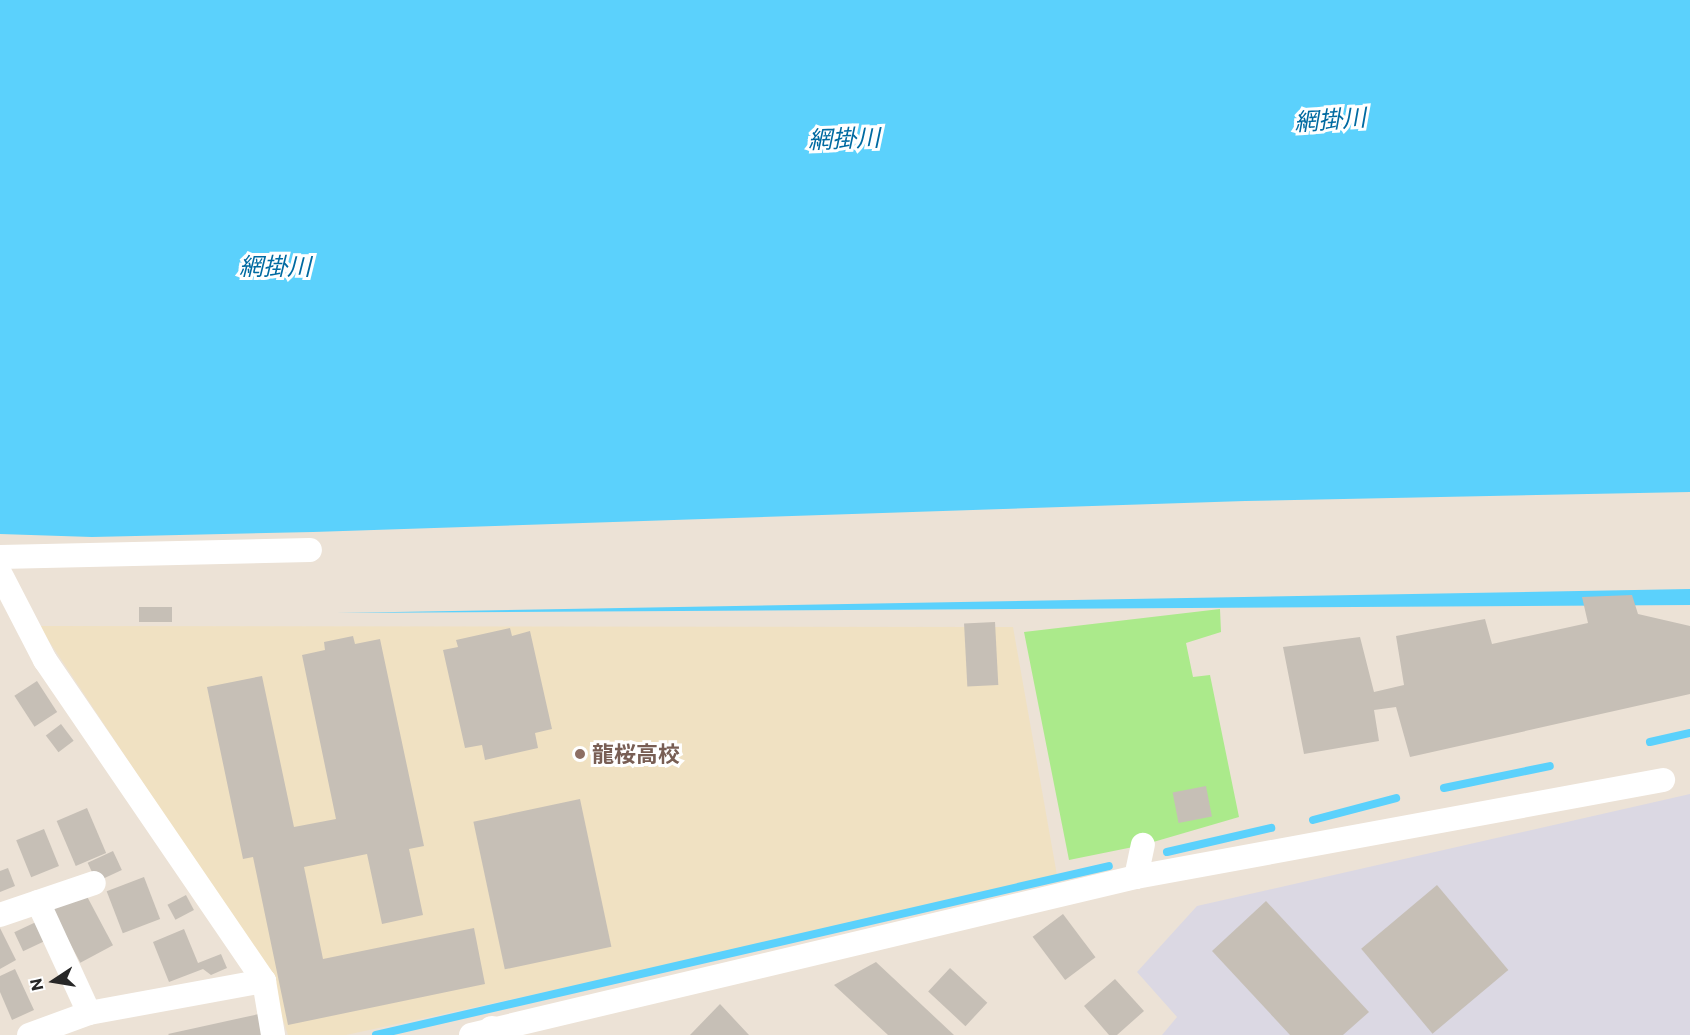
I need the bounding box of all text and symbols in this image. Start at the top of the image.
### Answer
water label: 網掛川 [1293,102,1367,136]
water label: 網掛川 [808,122,880,154]
water label: 網掛川 [239,252,311,280]
place label: 龍桜高校 [592,741,680,767]
marker: 龍桜高校 [573,747,587,761]
north arrow [24,951,84,1011]
text: N [25,977,46,993]

